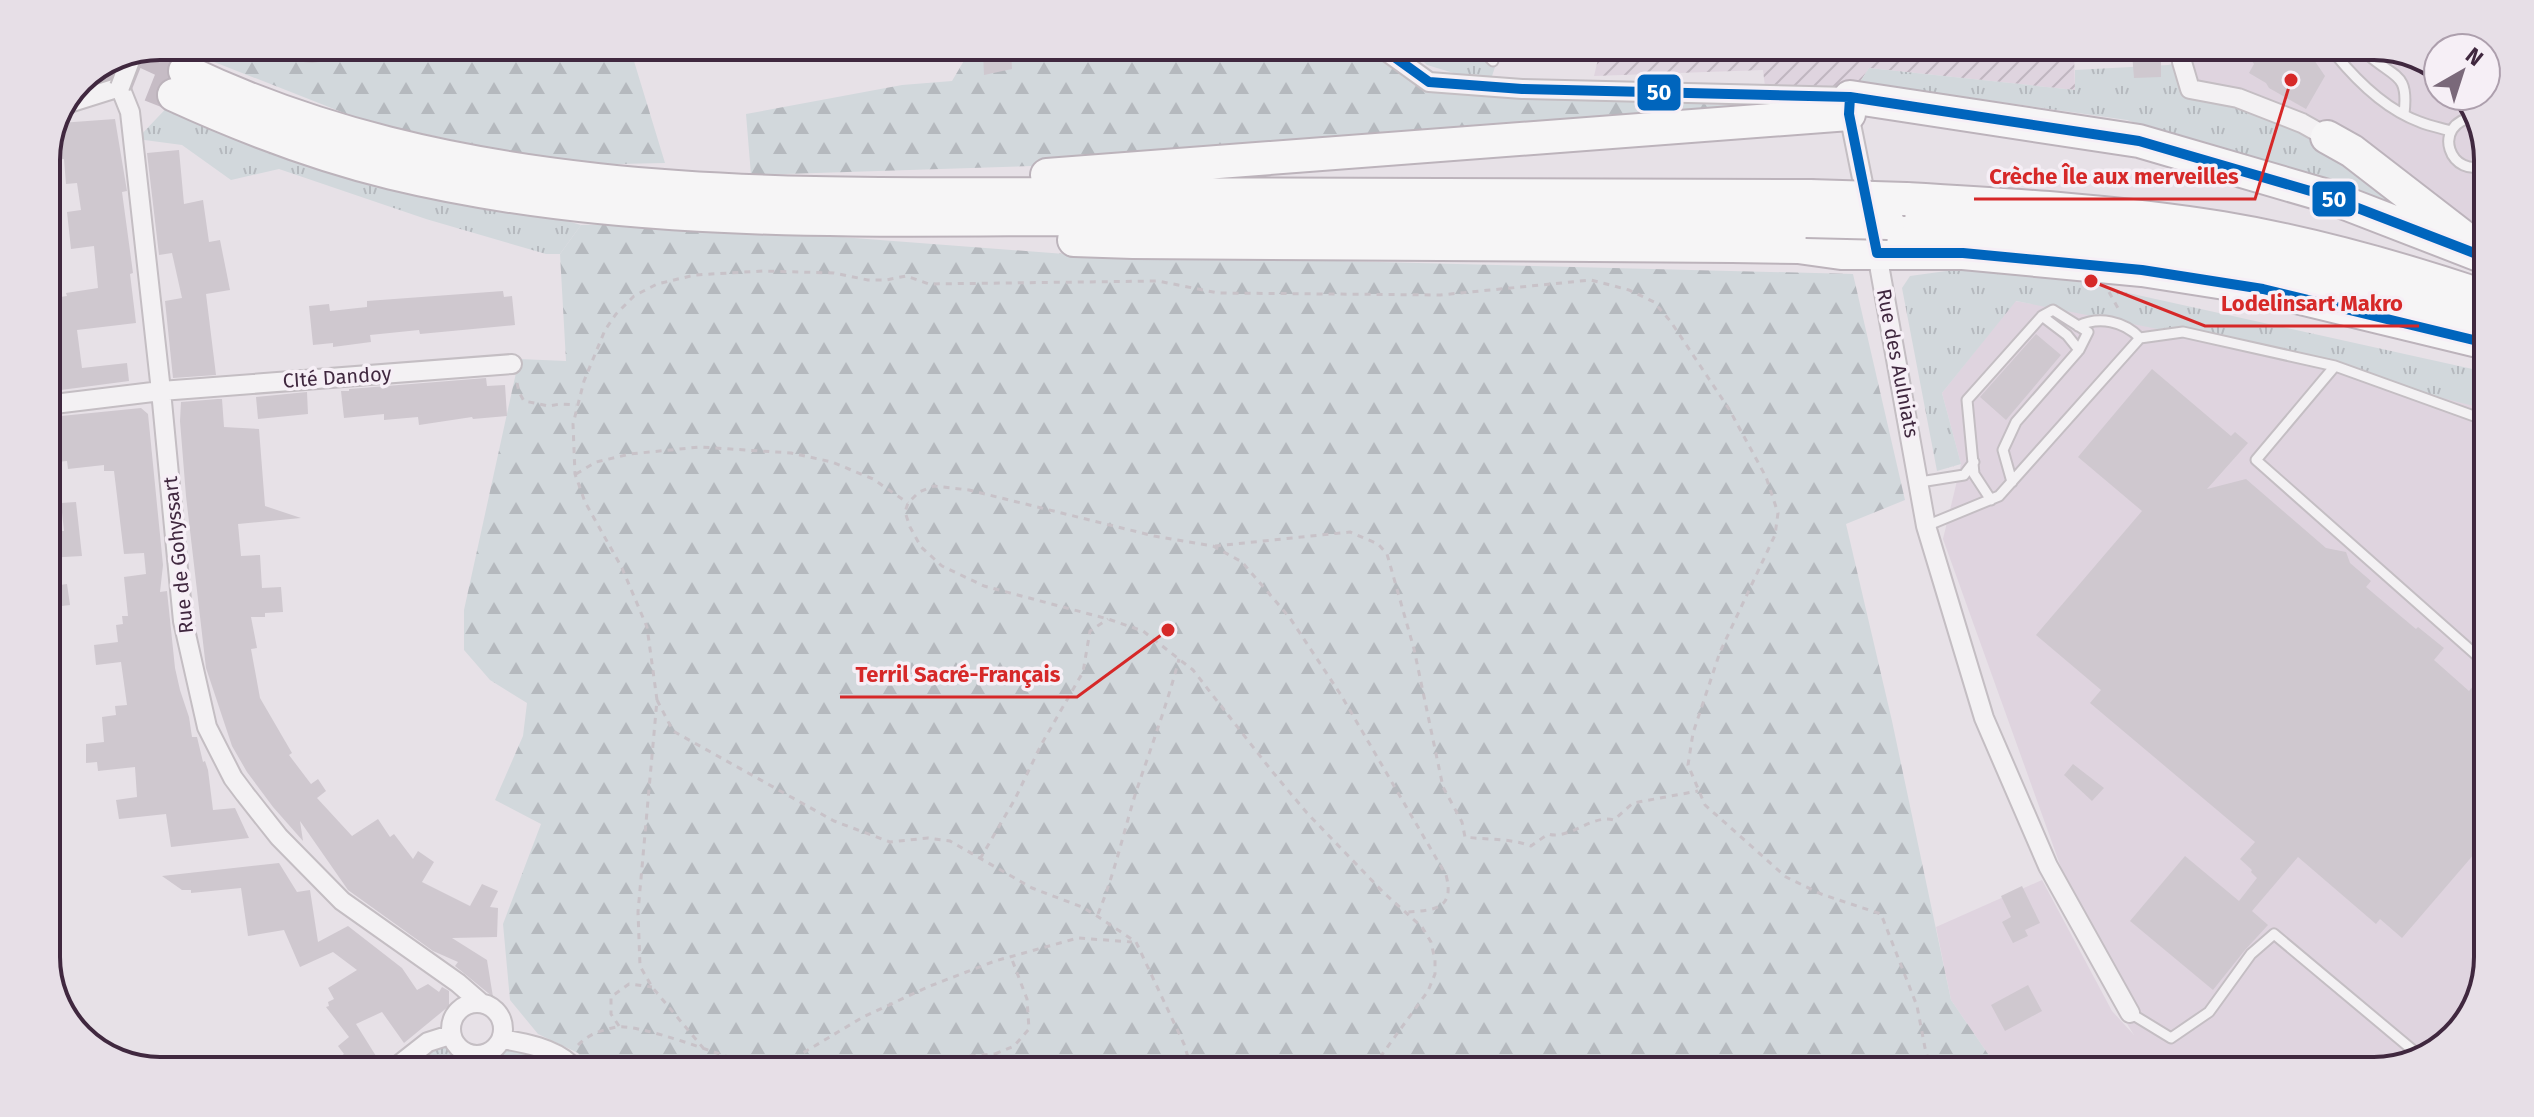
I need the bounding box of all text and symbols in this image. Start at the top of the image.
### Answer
north arrow [2422,32,2502,112]
text: N [2460,42,2488,72]
line badge: 50 [1636,73,1682,112]
text: 50 [1647,79,1671,106]
callout: Crèche Île aux merveilles [1974,153,2255,199]
text: Crèche Île aux merveilles [1989,163,2239,190]
line badge: 50 [2311,180,2357,218]
text: 50 [2322,186,2346,213]
callout: Lodelinsart Makro [2205,280,2419,326]
street label: Rue des Aulniats [1872,286,1924,440]
text: Lodelinsart Makro [2221,290,2403,317]
street label: CIté Dandoy [282,361,392,393]
street label: Rue de Gohyssart [158,475,198,635]
callout: Terril Sacré-Français [840,651,1077,697]
text: Terril Sacré-Français [856,661,1061,688]

